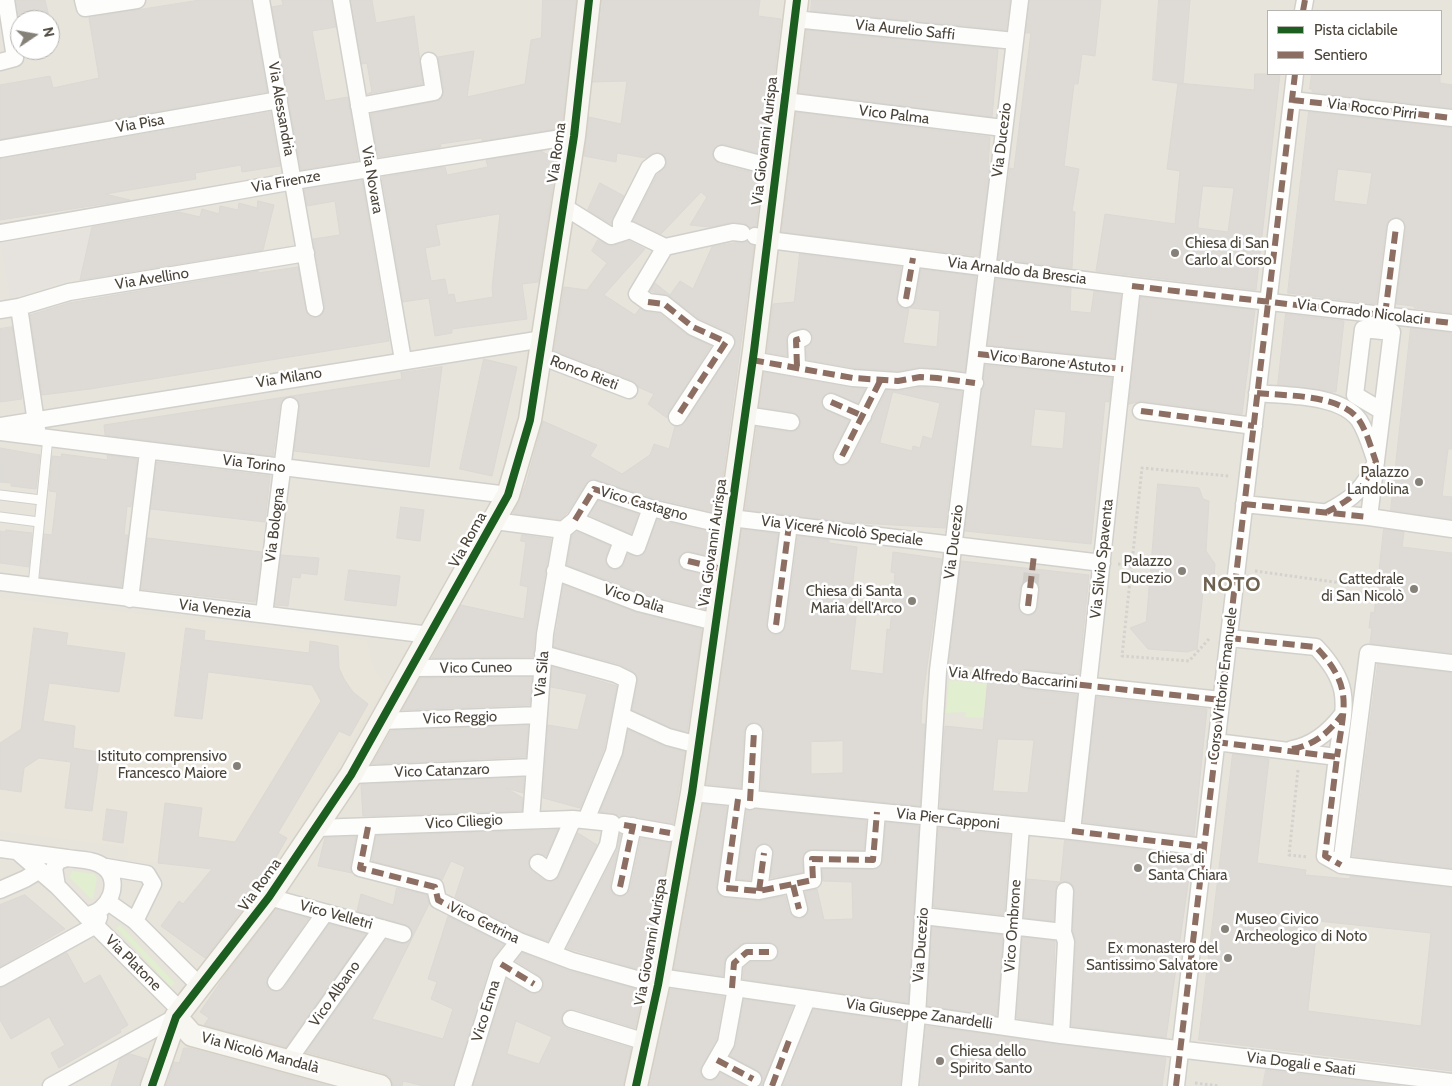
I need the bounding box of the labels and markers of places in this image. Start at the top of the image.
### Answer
place label: Chiesa di San Carlo al Corso [1185,235,1272,270]
marker: Chiesa di San Carlo al Corso [1169,247,1181,259]
place label: Palazzo Landolina [1347,464,1409,499]
marker: Palazzo Landolina [1413,476,1425,488]
place label: Palazzo Ducezio [1120,553,1172,588]
marker: Palazzo Ducezio [1176,565,1188,577]
place label: Cattedrale di San Nicolò [1321,571,1404,606]
place label: Chiesa di Santa Maria dell'Arco [806,583,902,618]
marker: Cattedrale di San Nicolò [1408,583,1420,595]
marker: Chiesa di Santa Maria dell'Arco [906,595,918,607]
place label: Istituto comprensivo Francesco Maiore [97,748,227,783]
marker: Istituto comprensivo Francesco Maiore [231,760,243,772]
place label: Chiesa di Santa Chiara [1148,850,1227,885]
marker: Chiesa di Santa Chiara [1132,862,1144,874]
place label: Museo Civico Archeologico di Noto [1235,911,1367,946]
marker: Museo Civico Archeologico di Noto [1219,923,1231,935]
place label: Ex monastero del Santissimo Salvatore [1086,940,1218,975]
marker: Ex monastero del Santissimo Salvatore [1222,952,1234,964]
place label: Chiesa dello Spirito Santo [950,1043,1032,1078]
marker: Chiesa dello Spirito Santo [934,1055,946,1067]

